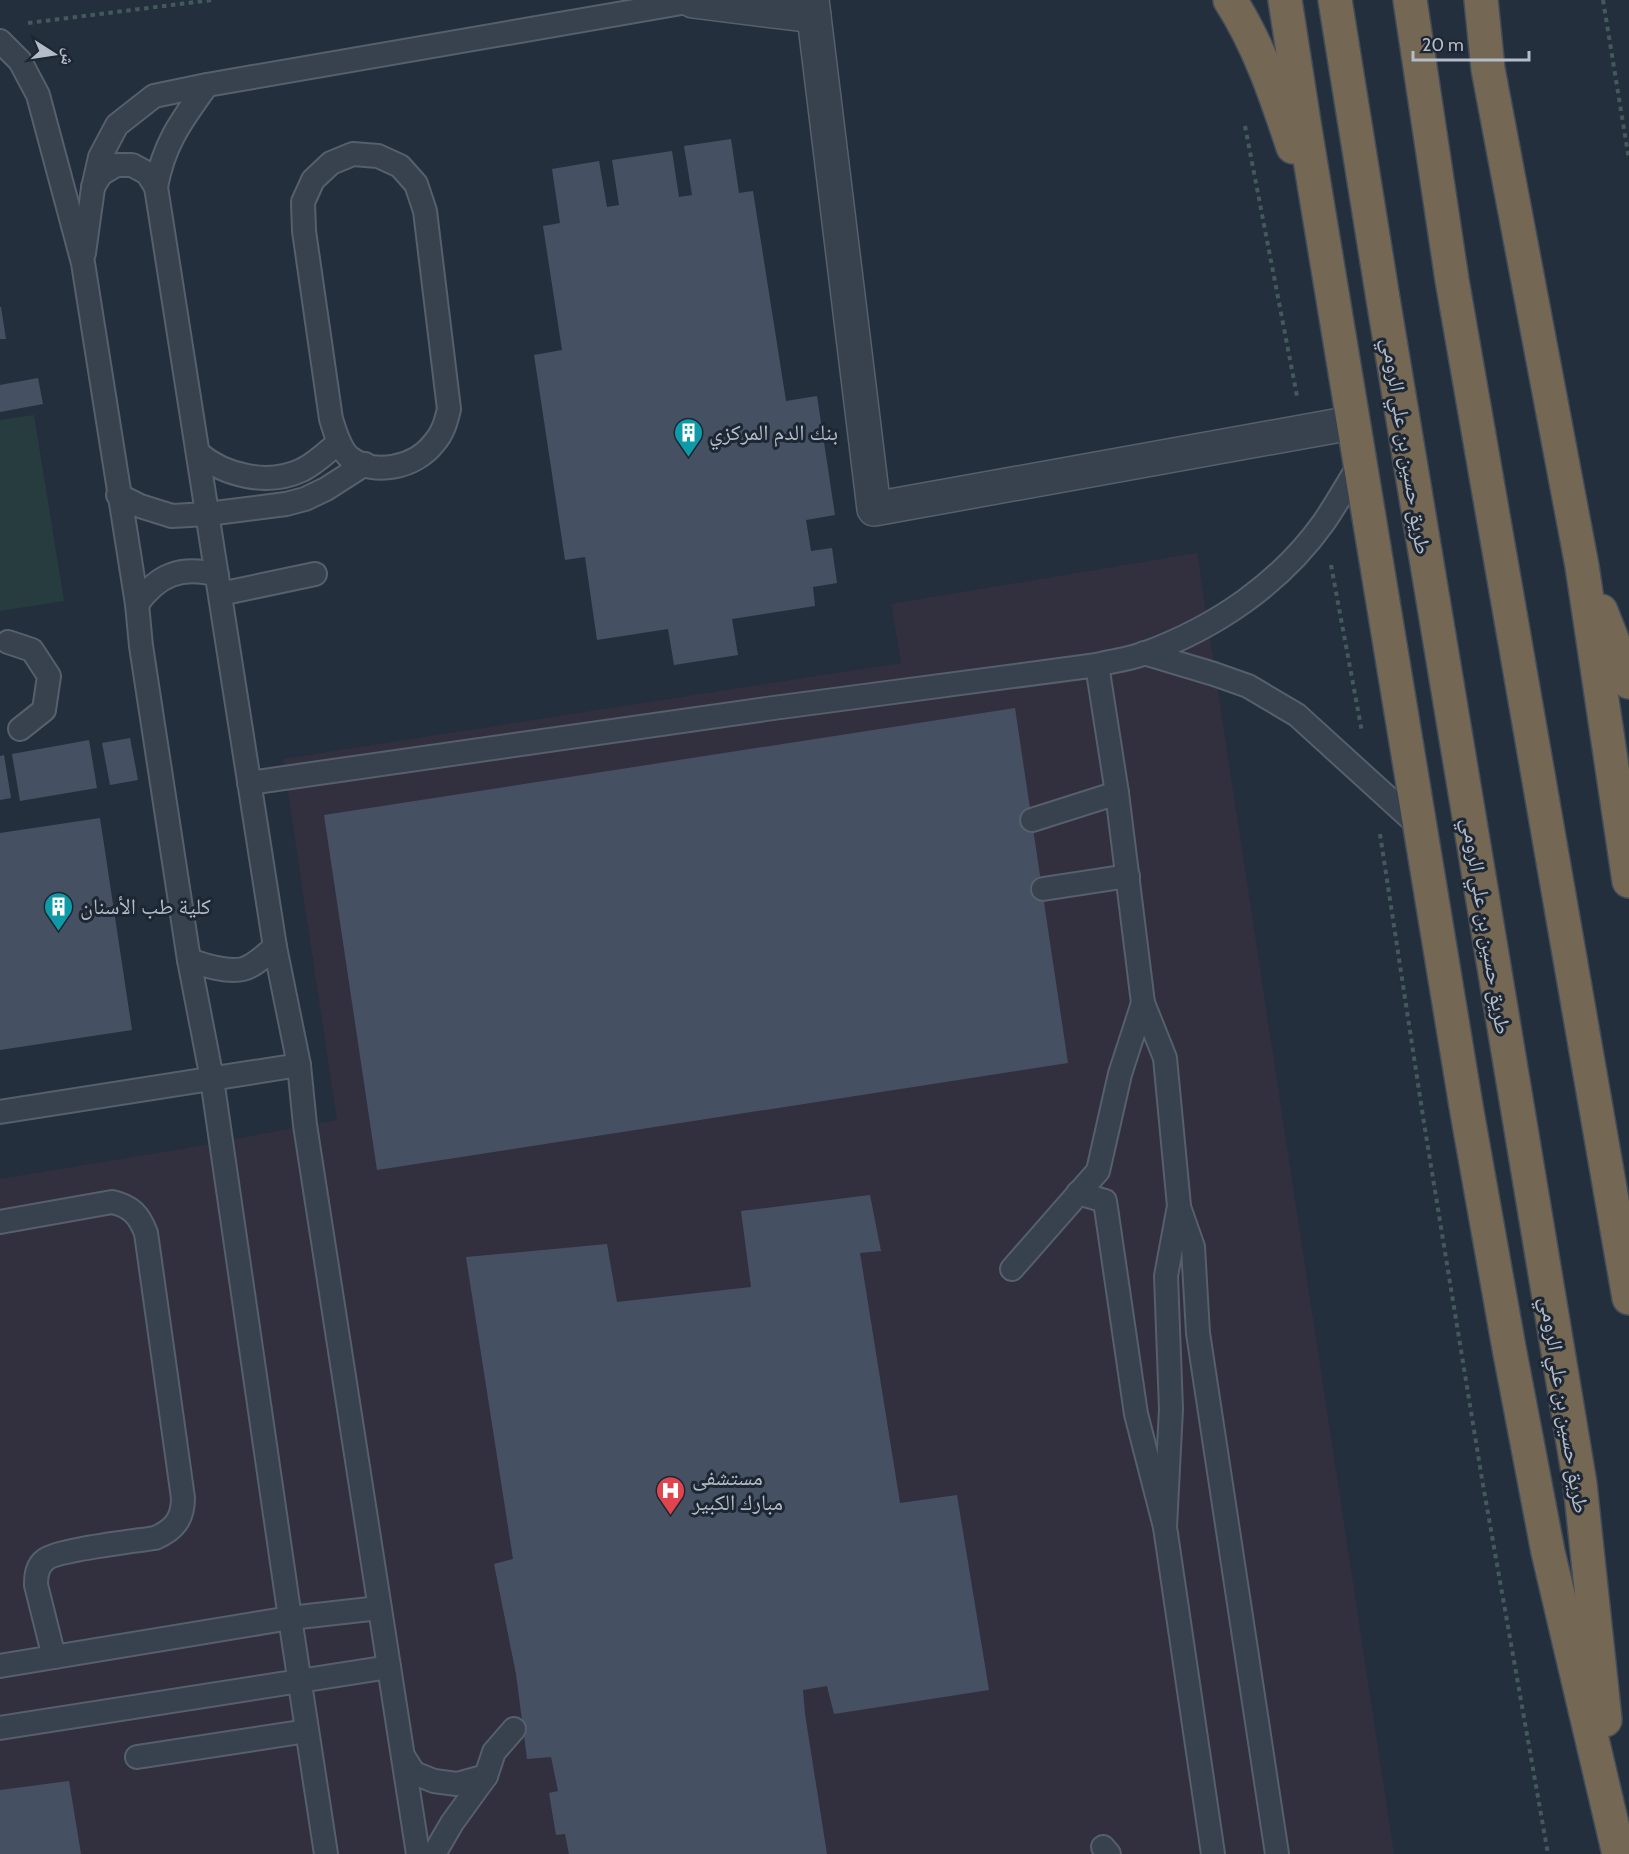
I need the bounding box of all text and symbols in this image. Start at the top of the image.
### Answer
north arrow [24,24,84,84]
scale bar [1413,24,1528,62]
text: 20 m [1422,34,1464,56]
text: ش [57,47,79,67]
street label: طريق حسين بن علي الرومي [1372,336,1437,557]
building icon: بنك الدم المركزي [672,416,704,458]
place label: بنك الدم المركزي [709,419,838,450]
street label: طريق حسين بن علي الرومي [1452,816,1517,1037]
building icon: كلية طب الأسنان [43,890,75,932]
place label: كلية طب الأسنان [80,893,211,920]
street label: طريق حسين بن علي الرومي [1530,1295,1595,1516]
place label: مستشفى مبارك الكبير [691,1464,783,1516]
hospital icon: مستشفى مبارك الكبير [655,1474,687,1516]

